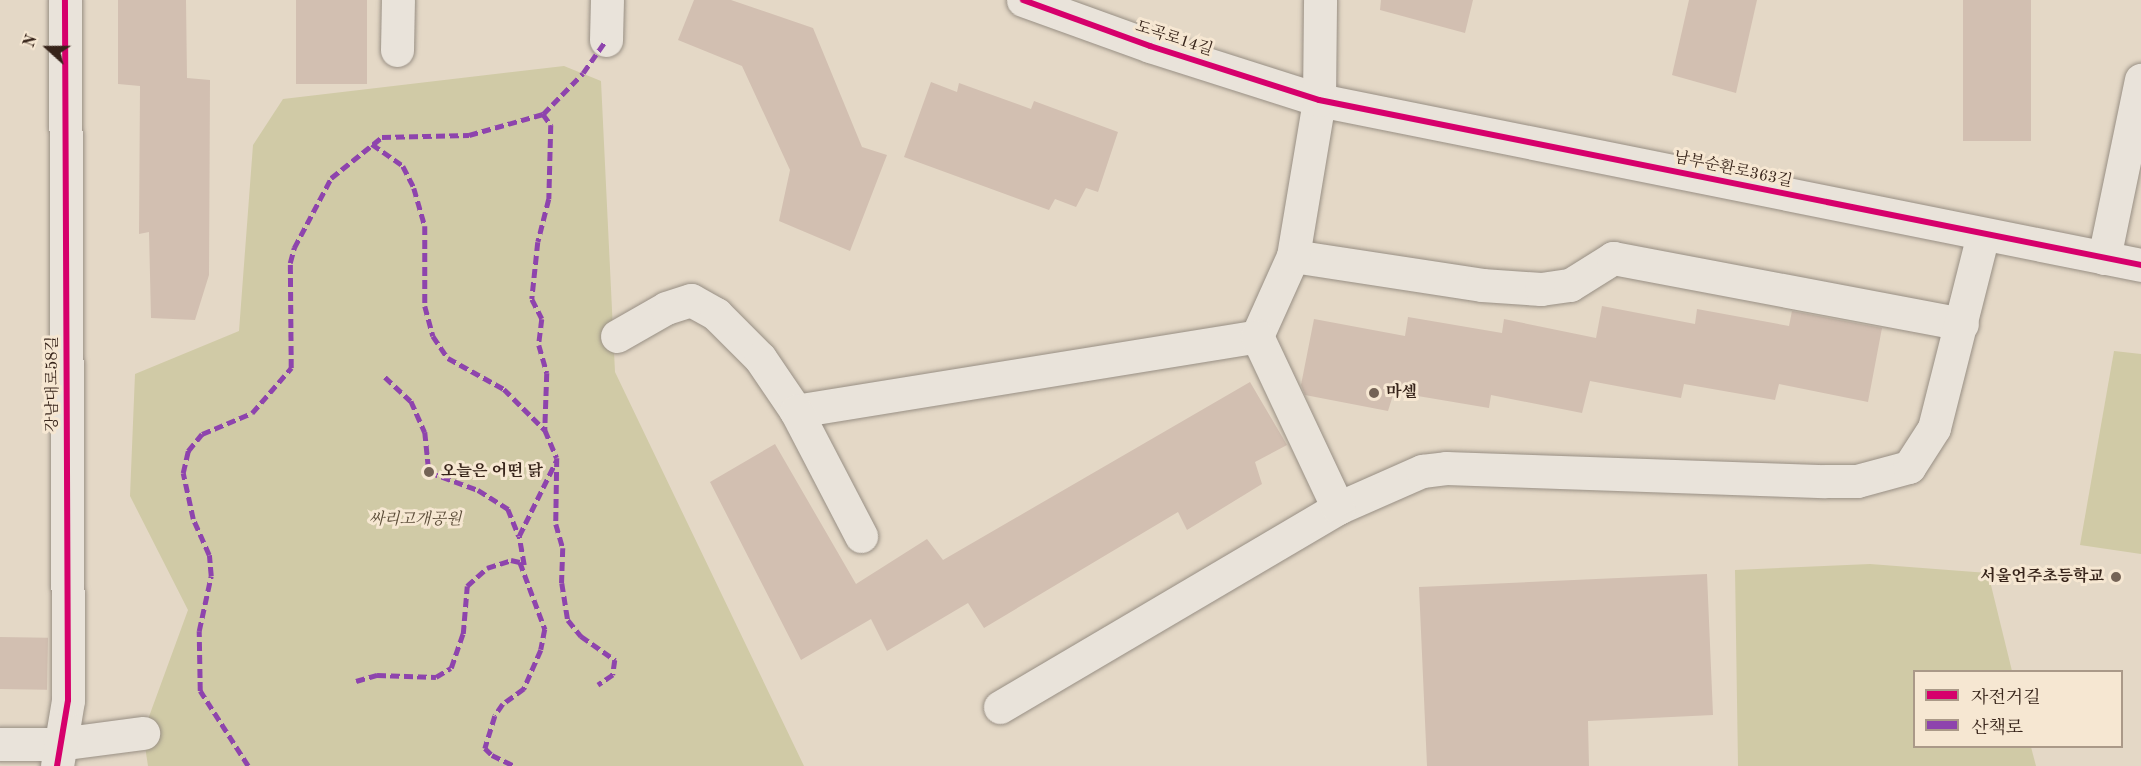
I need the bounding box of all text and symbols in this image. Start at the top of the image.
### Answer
street label: 도곡로14길 [1133,17,1215,61]
north arrow [18,18,78,78]
text: N [22,33,41,50]
street label: 남부순환로363길 [1672,148,1794,192]
street label: 강남대로58길 [43,336,63,432]
place label: 마셀 [1386,383,1417,403]
marker: 마셀 [1367,386,1381,400]
place label: 오늘은 어떤 닭 [441,462,543,482]
marker: 오늘은 어떤 닭 [422,465,436,479]
park label: 싸리고개공원 [369,510,461,530]
place label: 서울언주초등학교 [1980,567,2104,587]
marker: 서울언주초등학교 [2109,570,2123,584]
legend [1913,670,2123,748]
text: 자전거길 [1971,689,2041,707]
text: 산책로 [1971,719,2023,737]

